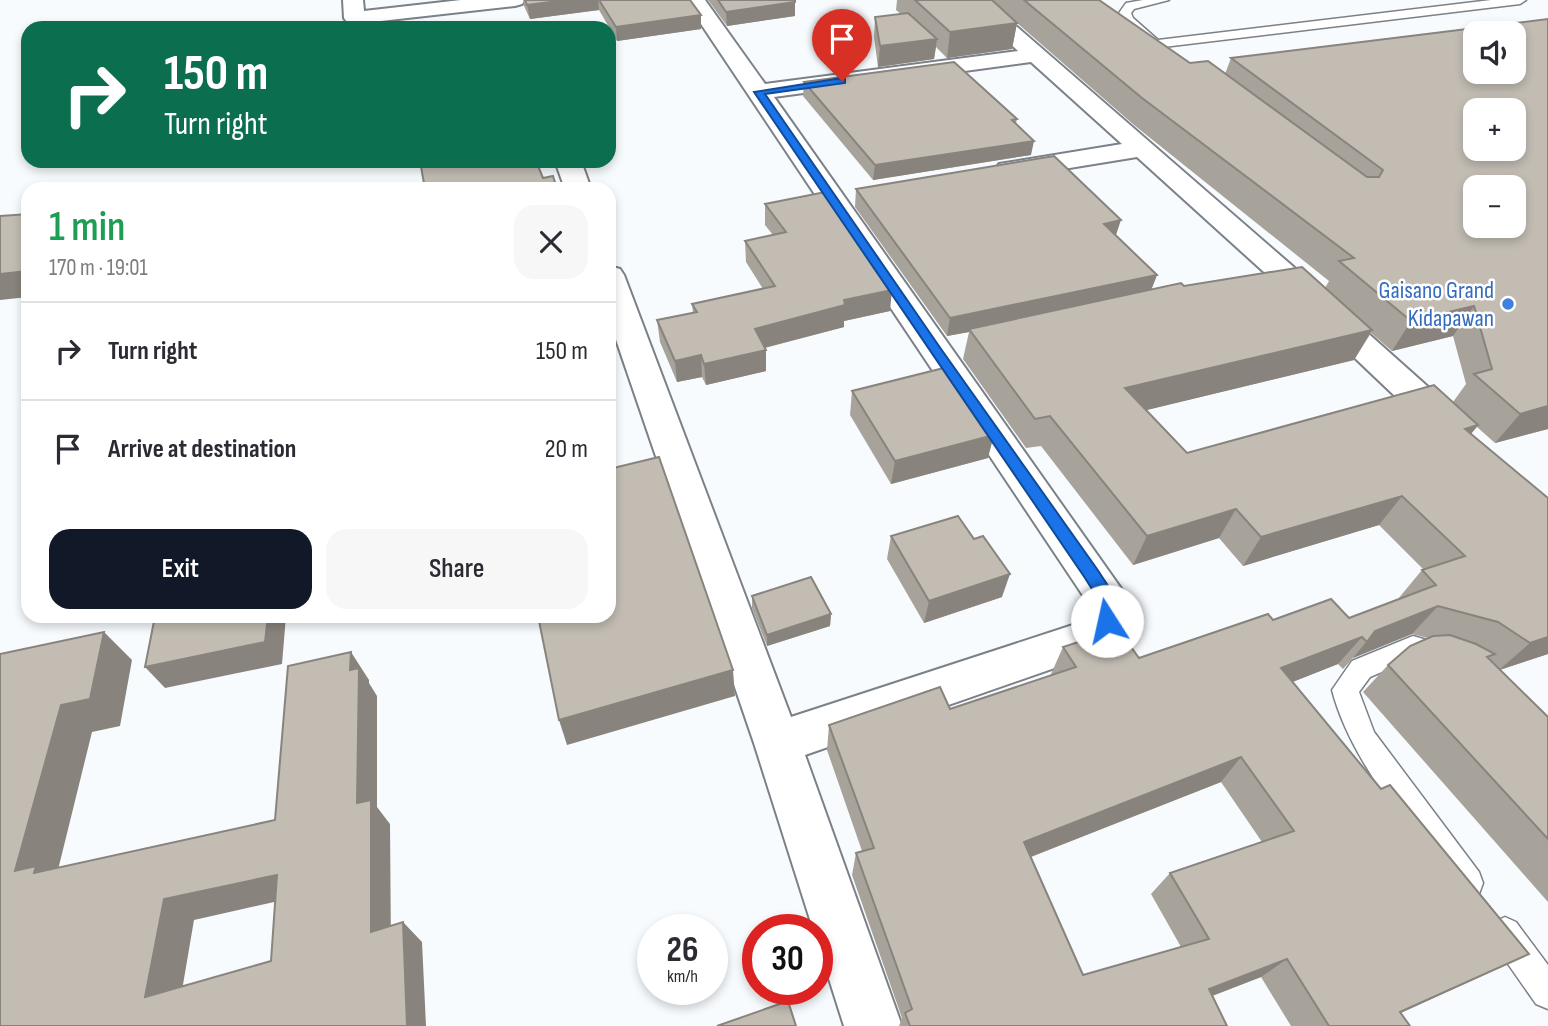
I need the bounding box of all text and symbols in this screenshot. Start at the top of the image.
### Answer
pin [812,9,872,81]
icon: arrive [823,20,861,58]
map controls [1463,21,1526,238]
button: sound [1463,21,1526,84]
text: 150 m [164,45,268,104]
icon: right [49,49,140,140]
button: + [1463,98,1526,161]
text: Turn right [164,105,268,144]
button: − [1463,175,1526,238]
text: 1 min [49,202,125,253]
button: close [514,205,588,279]
text: 170 m · 19:01 [49,254,148,282]
place label: Gaisano Grand Kidapawan [1379,276,1494,333]
marker: Gaisano Grand Kidapawan [1500,296,1516,312]
icon: right [49,332,87,370]
text: Turn right [108,336,197,367]
text: 150 m [536,336,588,367]
icon: arrive [49,430,87,468]
text: Arrive at destination [108,434,296,465]
text: 20 m [545,434,588,465]
button: Exit [49,529,312,609]
button: Share [326,529,588,609]
position arrow [1070,584,1144,658]
speed limit sign: 30 [742,914,833,1005]
text: 26 [667,929,698,972]
text: km/h [667,966,698,987]

